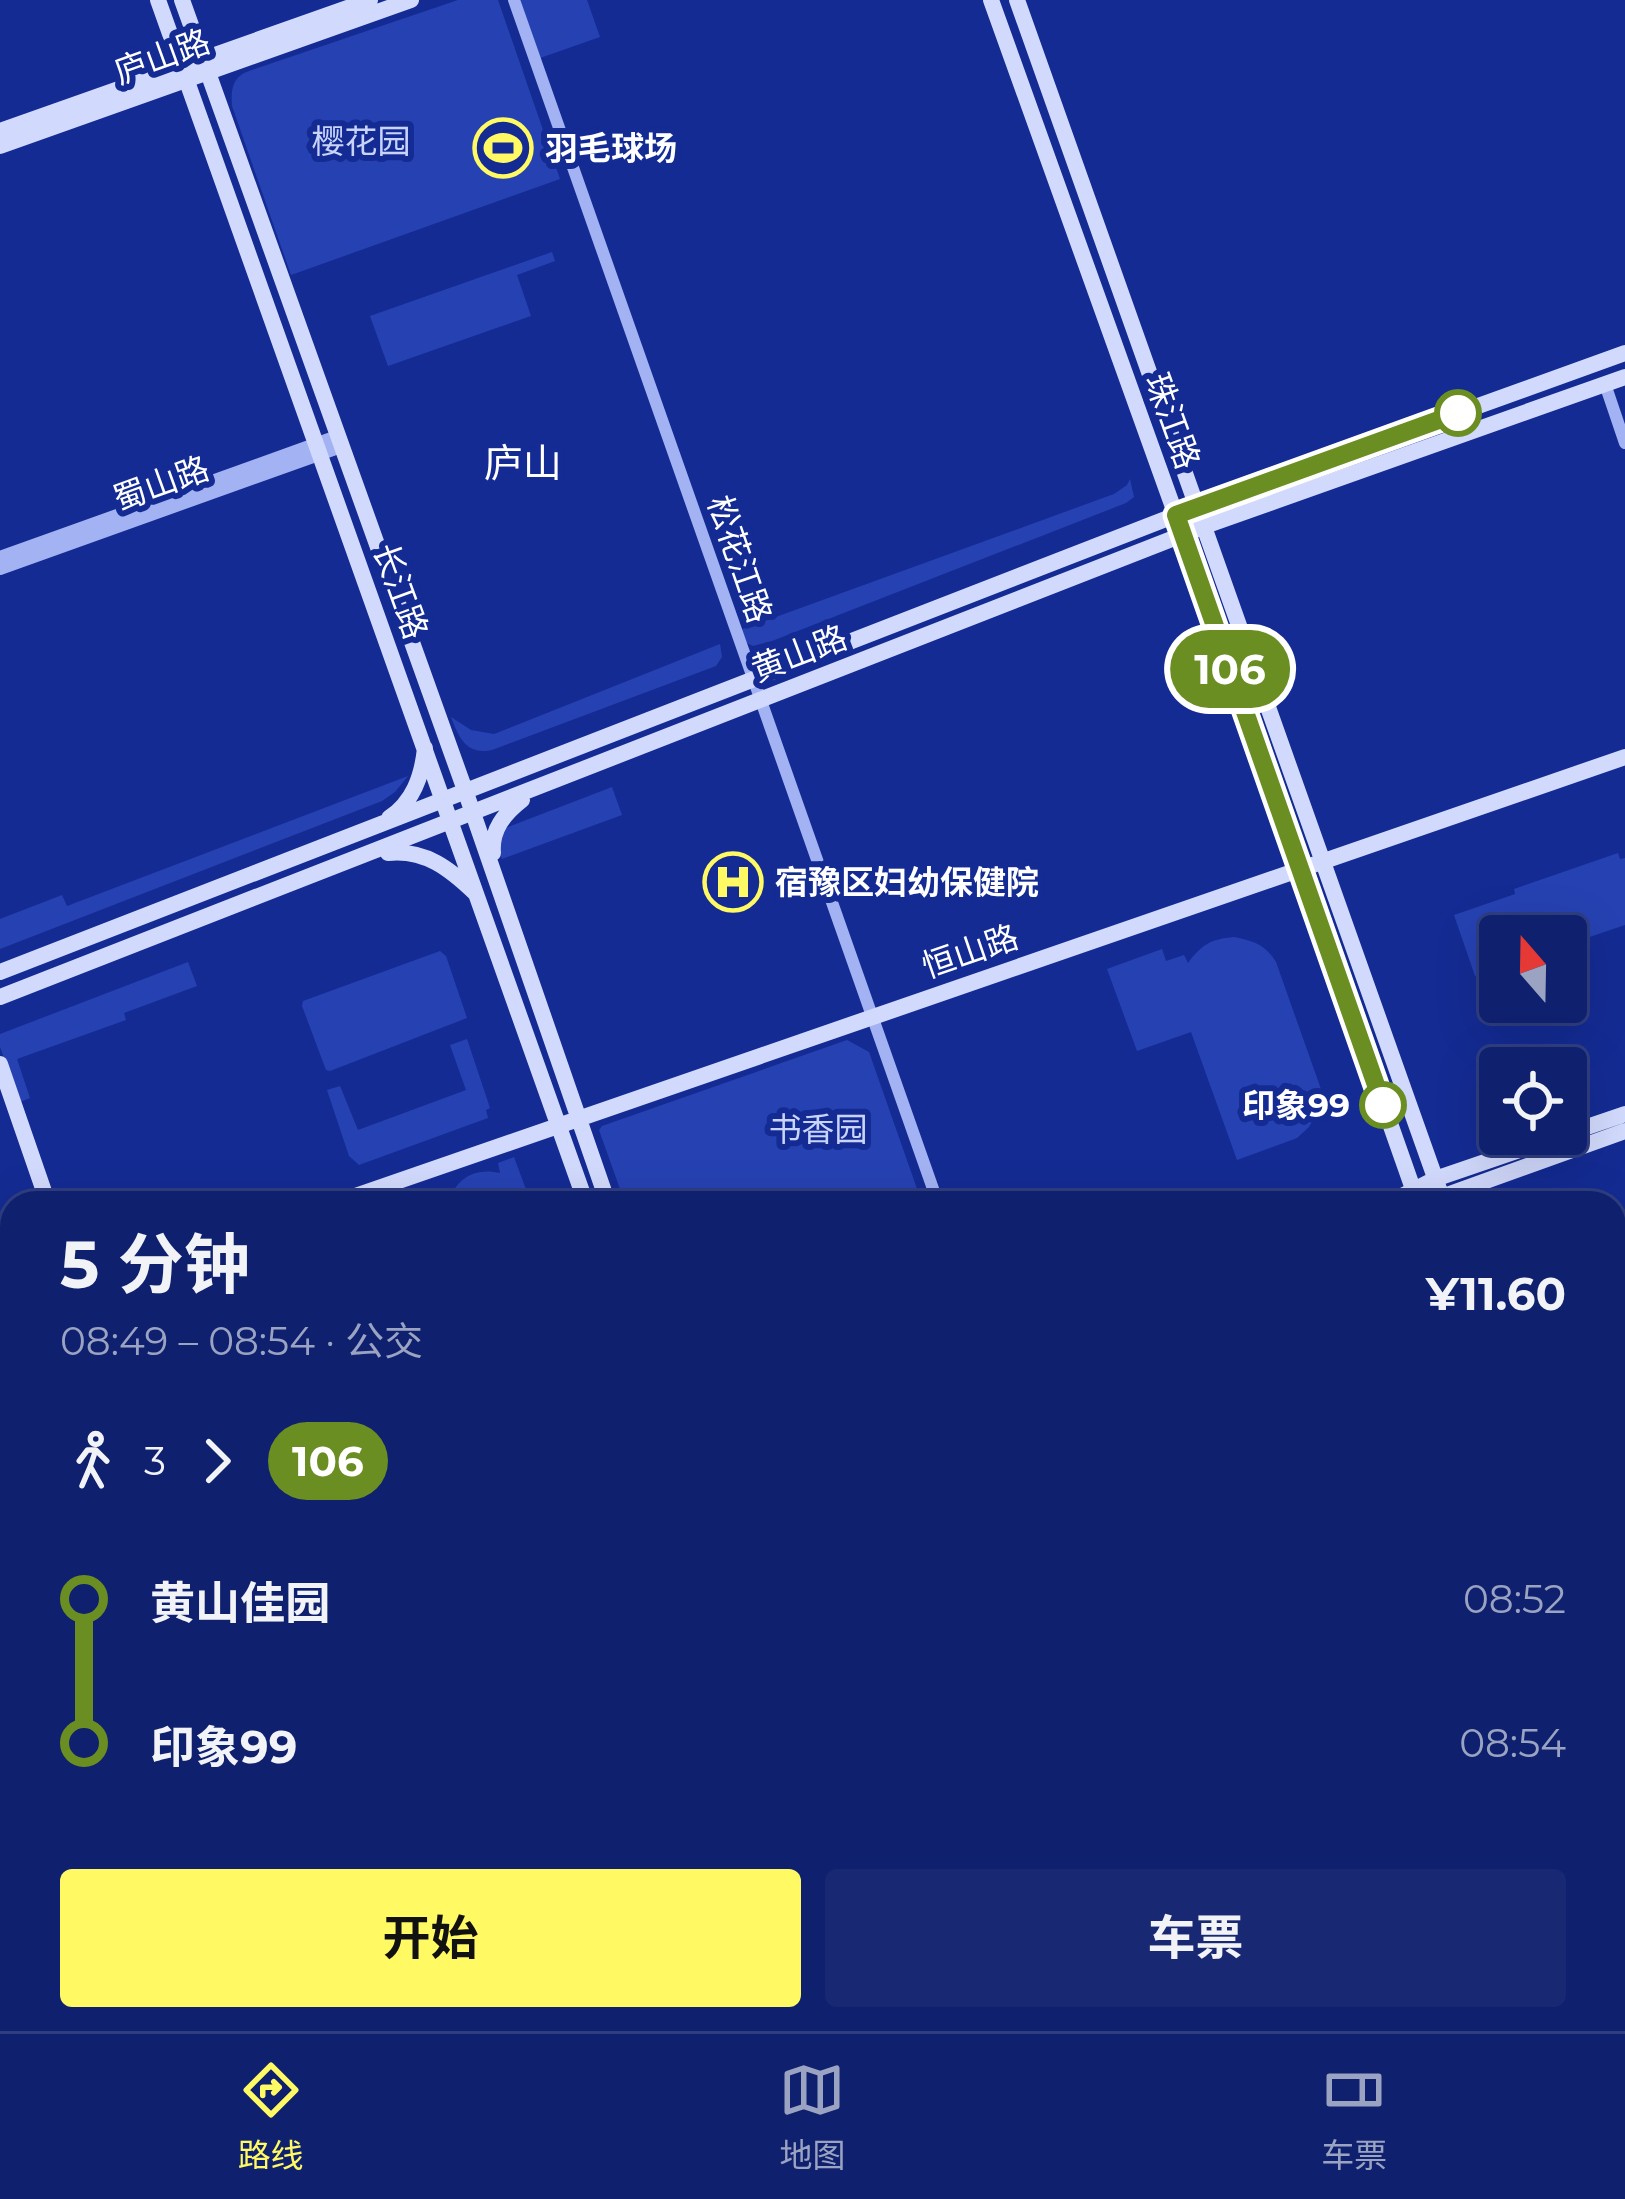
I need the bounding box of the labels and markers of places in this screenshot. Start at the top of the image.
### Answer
sports icon: 羽毛球场 [472,117,534,179]
place label: 羽毛球场 [545,128,677,168]
unlabelled marker [1436,391,1480,435]
hospital icon: 宿豫区妇幼保健院 [702,851,764,913]
place label: 宿豫区妇幼保健院 [775,862,1039,902]
marker: 印象99 [1361,1083,1405,1127]
place label: 印象99 [1242,1085,1350,1125]

